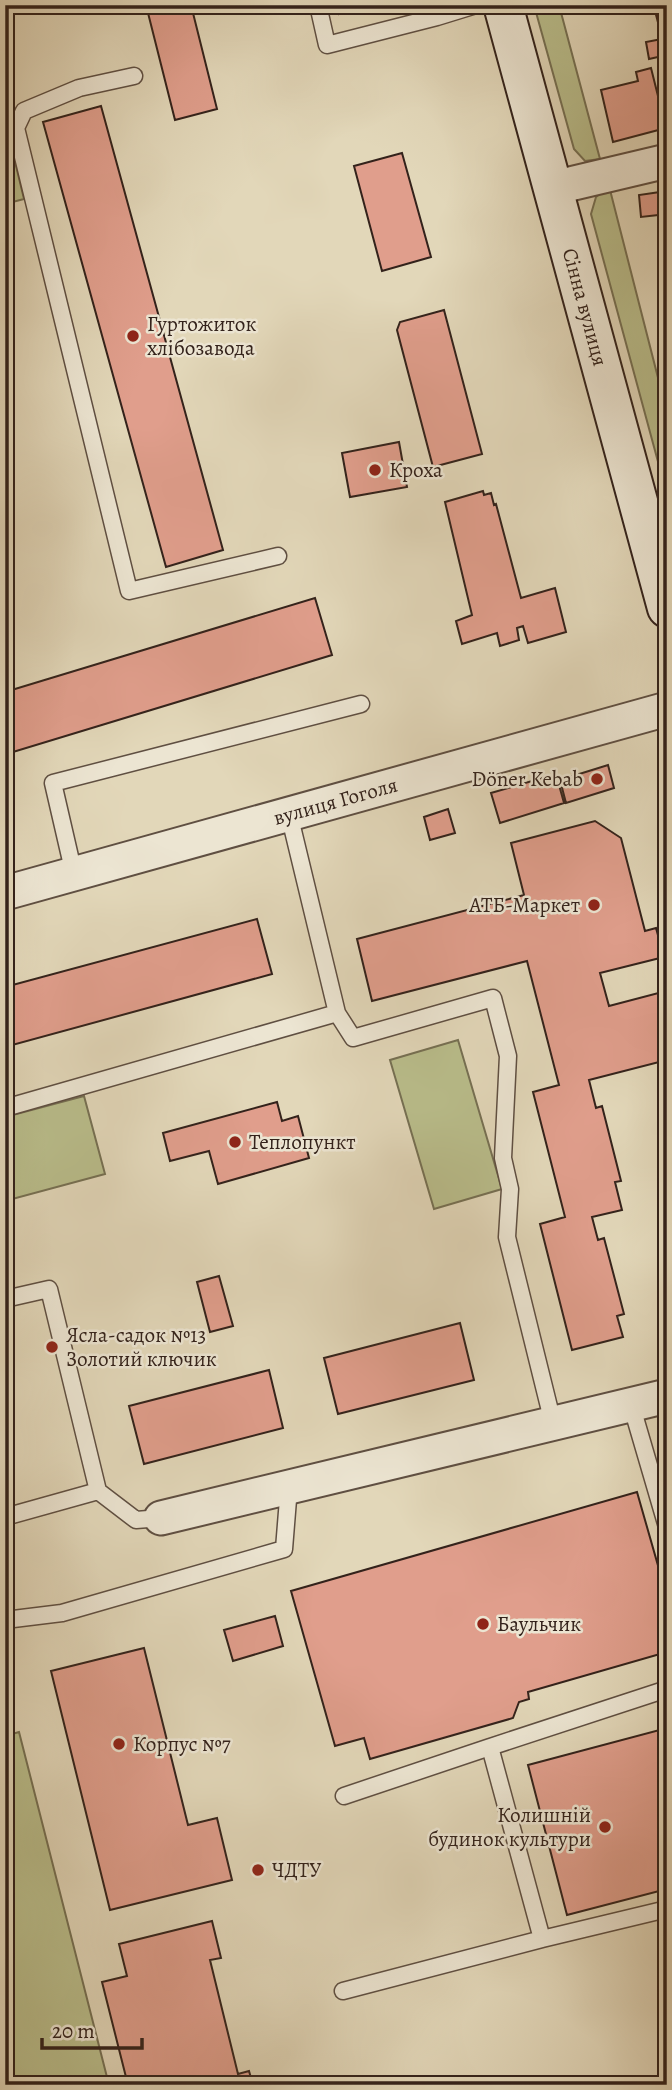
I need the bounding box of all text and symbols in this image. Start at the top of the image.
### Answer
street label: Сінна вулиця [556,245,615,369]
place label: Гуртожиток хлібозавода [147,310,256,362]
marker: Гуртожиток хлібозавода [125,328,141,344]
place label: Кроха [389,456,443,484]
marker: Кроха [367,462,383,478]
place label: Döner Kebab [472,765,583,793]
street label: вулиця Гоголя [270,771,401,832]
marker: Döner Kebab [589,771,605,787]
place label: АТБ-Маркет [468,891,580,919]
marker: АТБ-Маркет [586,897,602,913]
place label: Теплопункт [249,1128,356,1156]
marker: Теплопункт [227,1134,243,1150]
place label: Ясла-садок №13 Золотий ключик [66,1321,217,1373]
marker: Ясла-садок №13 Золотий ключик [44,1339,60,1355]
place label: Баульчик [497,1610,581,1638]
marker: Баульчик [475,1616,491,1632]
place label: Корпус №7 [133,1730,231,1758]
marker: Корпус №7 [111,1736,127,1752]
place label: Колишній будинок культури [428,1801,591,1853]
marker: Колишній будинок культури [597,1819,613,1835]
place label: ЧДТУ [272,1856,321,1884]
marker: ЧДТУ [250,1862,266,1878]
scale bar [42,2006,142,2050]
text: 20 m [52,2017,95,2045]

